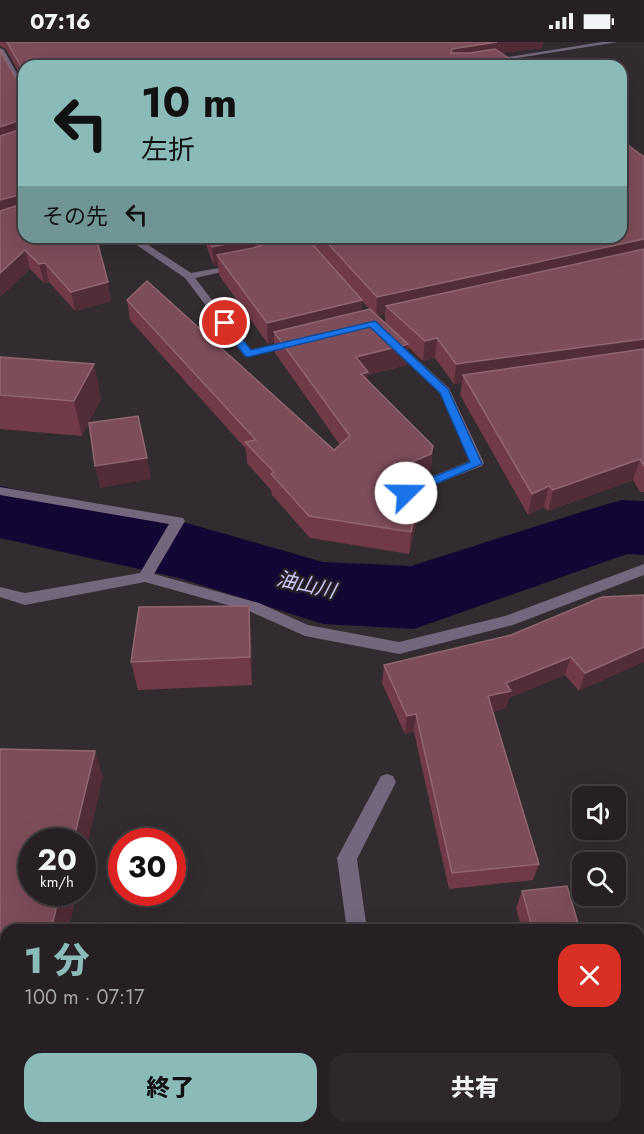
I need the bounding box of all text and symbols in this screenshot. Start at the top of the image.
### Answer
text: 07:16 [30,5,91,37]
text: 10 m [141,72,237,133]
icon: left [42,84,120,162]
text: 左折 [141,130,195,169]
icon: left [120,198,153,231]
text: その先 [42,200,108,232]
pin [199,297,250,348]
icon: arrive [208,306,241,339]
position arrow [374,461,438,525]
water label: 油山川 [274,564,340,606]
map controls [572,786,626,906]
button: sound [572,786,626,840]
speed limit sign: 30 [108,828,186,906]
text: 20 [37,838,77,881]
button: search [572,852,626,906]
text: km/h [40,871,74,893]
text: 1 分 [24,934,90,986]
button: close [558,944,621,1007]
text: 100 m · 07:17 [24,983,145,1012]
button: 終了 [24,1053,317,1122]
button: 共有 [329,1053,621,1122]

